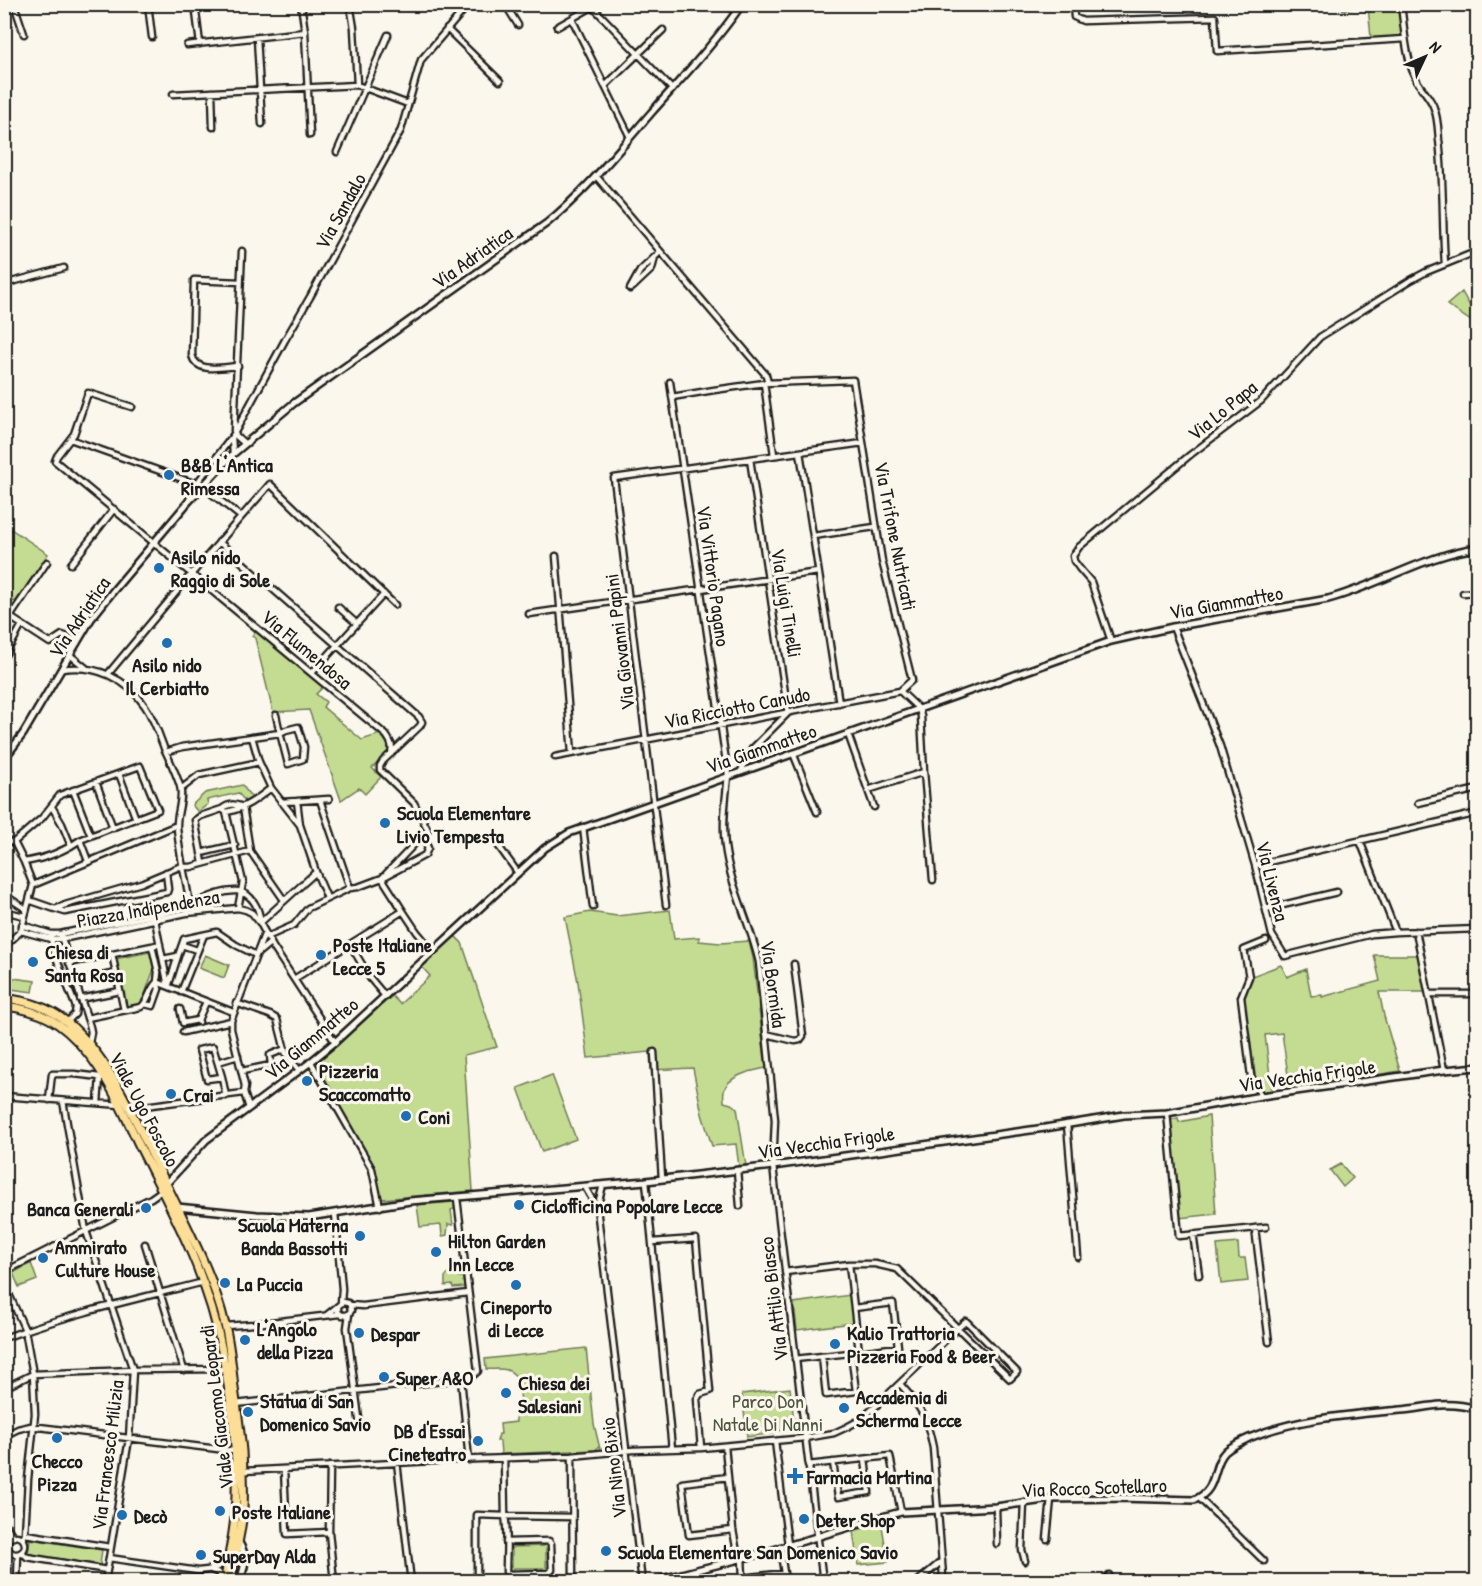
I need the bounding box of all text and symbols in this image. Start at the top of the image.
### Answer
north arrow [1395,27,1455,87]
text: N [1425,36,1447,58]
street label: Via Sandalo [308,168,372,254]
street label: Via Adriatica [426,219,518,295]
street label: Via Lo Papa [1182,374,1263,446]
place label: B&B L'Antica Rimessa [181,451,273,501]
street label: Via Trifone Nutricati [868,459,924,613]
marker: B&B L'Antica Rimessa [162,468,176,482]
street label: Via Vittorio Pagano [691,504,737,648]
place label: Asilo nido Raggio di Sole [171,543,270,594]
street label: Via Luigi Tinelli [765,547,809,659]
marker: Asilo nido Raggio di Sole [152,561,166,575]
street label: Via Adriatica [42,571,116,663]
street label: Via Giovanni Papini [597,572,641,712]
street label: Via Giammatteo [1167,579,1285,625]
street label: Via Flumendosa [256,603,358,695]
marker: Asilo nido Il Cerbiatto [160,636,174,650]
place label: Asilo nido Il Cerbiatto [125,651,209,701]
street label: Via Ricciotto Canudo [662,680,812,734]
street label: Via Giammatteo [702,717,820,779]
place label: Scuola Elementare Livio Tempesta [397,799,531,850]
marker: Scuola Elementare Livio Tempesta [378,816,392,830]
street label: Via Livenza [1250,838,1296,924]
street label: Piazza Indipendenza [75,882,222,934]
place label: Poste Italiane Lecce 5 [333,931,432,981]
place label: Chiesa di Santa Rosa [45,938,123,988]
street label: Via Bormida [755,939,793,1029]
marker: Poste Italiane Lecce 5 [314,948,328,962]
marker: Chiesa di Santa Rosa [26,955,40,969]
street label: Via Giammatteo [258,991,364,1085]
street label: Viale Ugo Foscolo [103,1047,187,1171]
street label: Via Vecchia Frigole [1237,1052,1377,1098]
place label: Pizzeria Scaccomatto [319,1057,411,1107]
marker: Pizzeria Scaccomatto [300,1074,314,1088]
place label: Crai [183,1081,214,1108]
marker: Crai [164,1087,178,1101]
place label: Coni [418,1103,451,1130]
marker: Coni [399,1109,413,1123]
street label: Via Vecchia Frigole [756,1119,896,1165]
place label: Ciclofficina Popolare Lecce [531,1192,723,1220]
place label: Banca Generali [27,1195,134,1222]
marker: Ciclofficina Popolare Lecce [512,1198,526,1212]
marker: Banca Generali [139,1201,153,1215]
place label: Scuola Materna Banda Bassotti [238,1211,348,1261]
place label: Hilton Garden Inn Lecce [448,1227,546,1277]
marker: Scuola Materna Banda Bassotti [353,1229,367,1243]
place label: Ammirato Culture House [55,1233,156,1283]
street label: Via Attilio Biasco [752,1236,794,1362]
marker: Hilton Garden Inn Lecce [429,1245,443,1259]
marker: Ammirato Culture House [36,1251,50,1265]
place label: La Puccia [237,1270,302,1297]
marker: La Puccia [218,1276,232,1290]
marker: Cineporto di Lecce [509,1278,523,1292]
place label: Cineporto di Lecce [480,1293,552,1343]
place label: L'Angolo della Pizza [257,1315,333,1365]
place label: Kalio Trattoria Pizzeria Food & Beer [847,1319,996,1369]
place label: Despar [371,1320,421,1348]
street label: Viale Giacomo Leopardi [193,1323,239,1491]
marker: Despar [352,1326,366,1340]
marker: L'Angolo della Pizza [238,1333,252,1347]
marker: Kalio Trattoria Pizzeria Food & Beer [828,1337,842,1351]
place label: Super A&O [396,1364,473,1392]
place label: Chiesa dei Salesiani [518,1369,590,1419]
marker: Super A&O [377,1370,391,1384]
street label: Via Francesco Milizia [84,1378,130,1532]
place label: Accademia di Scherma Lecce [856,1383,962,1433]
marker: Chiesa dei Salesiani [499,1386,513,1400]
place label: Statua di San Domenico Savio [260,1387,371,1437]
park label: Parco Don Natale Di Nanni [713,1387,823,1437]
marker: Accademia di Scherma Lecce [837,1401,851,1415]
marker: Statua di San Domenico Savio [241,1405,255,1419]
street label: Via Nino Bixio [593,1416,633,1520]
place label: DB d'Essai Cineteatro [388,1417,466,1467]
marker: Checco Pizza [50,1431,64,1445]
marker: DB d'Essai Cineteatro [471,1434,485,1448]
place label: Checco Pizza [32,1447,82,1497]
place label: Farmacia Martina [806,1463,932,1490]
marker: Farmacia Martina [788,1469,802,1483]
street label: Via Rocco Scotellaro [1021,1471,1167,1503]
place label: Poste Italiane [232,1498,331,1525]
place label: Decò [134,1502,167,1529]
marker: Poste Italiane [213,1504,227,1518]
place label: Deter Shop [816,1506,895,1534]
marker: Decò [115,1508,129,1522]
marker: Deter Shop [797,1512,811,1526]
place label: Scuola Elementare San Domenico Savio [618,1538,898,1565]
place label: SuperDay Alda [213,1542,316,1570]
marker: Scuola Elementare San Domenico Savio [599,1544,613,1558]
marker: SuperDay Alda [194,1548,208,1562]

